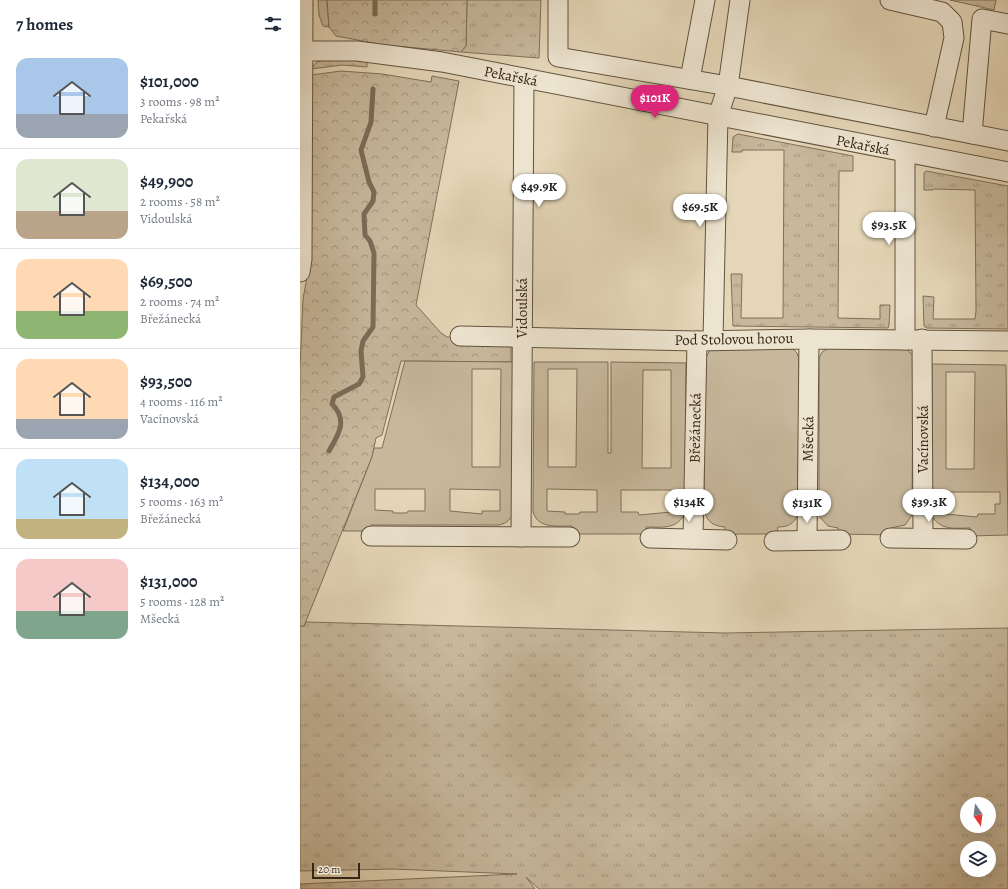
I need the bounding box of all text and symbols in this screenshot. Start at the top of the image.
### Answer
text: 7 homes [16,13,73,36]
icon: filters [262,13,284,35]
street label: Pekařská [482,61,540,91]
text: $101,000 [140,70,199,93]
icon: home [48,74,96,122]
pin: $101K [627,85,683,119]
text: $101K [640,89,670,106]
text: 3 rooms · 98 m² [140,93,219,110]
text: Pekařská [140,110,187,127]
street label: Pekařská [834,130,892,160]
text: $49,900 [140,170,193,193]
pin: $49.9K [506,174,572,208]
icon: home [48,175,96,223]
text: $49.9K [521,178,557,195]
text: 2 rooms · 58 m² [140,193,220,210]
pin: $69.5K [667,194,733,228]
text: $69.5K [682,198,718,215]
text: Vidoulská [140,210,192,227]
pin: $93.5K [856,212,922,246]
text: $93.5K [871,216,907,233]
text: $69,500 [140,270,193,293]
icon: home [48,275,96,323]
street label: Vidoulská [512,278,532,339]
text: 2 rooms · 74 m² [140,293,219,310]
text: Břežánecká [140,310,201,327]
street label: Pod Stolovou horou [674,328,795,350]
text: $93,500 [140,370,192,393]
icon: home [48,375,96,423]
text: 4 rooms · 116 m² [140,393,223,410]
street label: Břežánecká [684,393,706,463]
street label: Vacínovská [913,405,933,474]
text: Vacínovská [140,410,199,427]
street label: Mšecká [798,416,818,462]
text: $134,000 [140,470,200,493]
icon: home [48,475,96,523]
pin: $134K [661,489,717,523]
pin: $39.3K [896,489,962,523]
pin: $131K [779,490,835,524]
text: 5 rooms · 163 m² [140,493,223,510]
text: $134K [674,493,704,510]
text: $39.3K [911,493,947,510]
text: $131K [792,494,822,511]
text: Břežánecká [140,510,201,527]
text: $131,000 [140,570,198,593]
icon: home [48,575,96,623]
text: 5 rooms · 128 m² [140,593,224,610]
text: Mšecká [140,610,180,627]
north arrow [960,797,996,833]
map controls [960,797,996,877]
button: layers [960,841,996,877]
scale bar [312,861,360,880]
text: 20 m [318,862,340,877]

